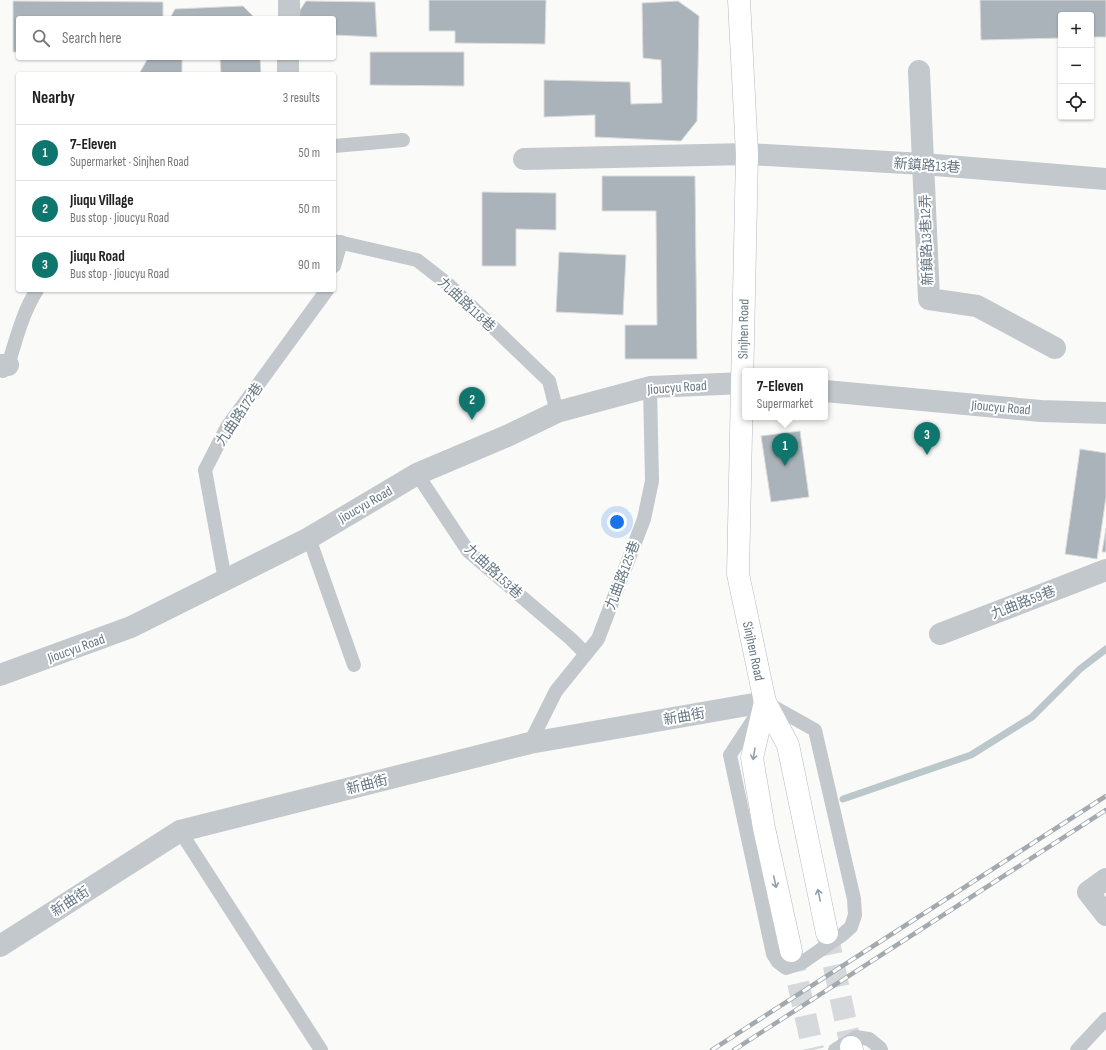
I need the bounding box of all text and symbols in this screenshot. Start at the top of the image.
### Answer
map controls [1058,12,1094,120]
button: + [1058,12,1094,48]
search box [16,16,336,60]
icon: search [30,27,52,49]
text: Search here [62,29,122,48]
button: − [1058,48,1094,84]
button: locate [1058,84,1094,120]
text: Nearby [32,88,75,108]
text: 3 results [283,90,320,106]
text: 7-Eleven [70,135,117,154]
text: 1 [42,145,48,161]
text: 50 m [299,145,320,161]
text: Supermarket · Sinjhen Road [70,154,189,170]
street label: 新鎮路13巷 [893,155,961,176]
text: Jiuqu Village [70,191,134,210]
street label: 新鎮路13巷12弄 [916,194,937,286]
text: 2 [42,201,48,217]
text: 50 m [299,201,320,217]
text: Bus stop · Jioucyu Road [70,210,169,226]
text: Jiuqu Road [70,247,125,266]
text: 3 [42,257,48,273]
text: 90 m [298,257,320,273]
text: Bus stop · Jioucyu Road [70,266,169,282]
street label: 九曲路118巷 [435,274,499,335]
street label: Sinjhen Road [734,299,753,359]
popup [742,368,828,420]
street label: Jioucyu Road [646,377,707,398]
text: 7-Eleven [757,377,803,396]
street label: 九曲路172巷 [212,380,267,449]
pin: 2 [459,387,485,420]
text: Supermarket [757,396,813,412]
street label: Jioucyu Road [970,396,1031,419]
pin: 3 [914,422,940,455]
pin: 1 [772,433,798,466]
street label: Jioucyu Road [334,482,395,527]
your location [607,512,627,532]
street label: 九曲路125巷 [602,538,643,612]
street label: 九曲路153巷 [461,540,526,602]
street label: 九曲路59巷 [988,582,1058,623]
street label: Sinjhen Road [739,620,768,682]
street label: Jioucyu Road [44,630,107,667]
street label: 新曲街 [662,704,706,729]
one-way arrow [750,747,758,760]
street label: 新曲街 [345,771,390,798]
one-way arrow [772,875,780,888]
street label: 新曲街 [48,883,93,920]
one-way arrow [815,889,823,902]

